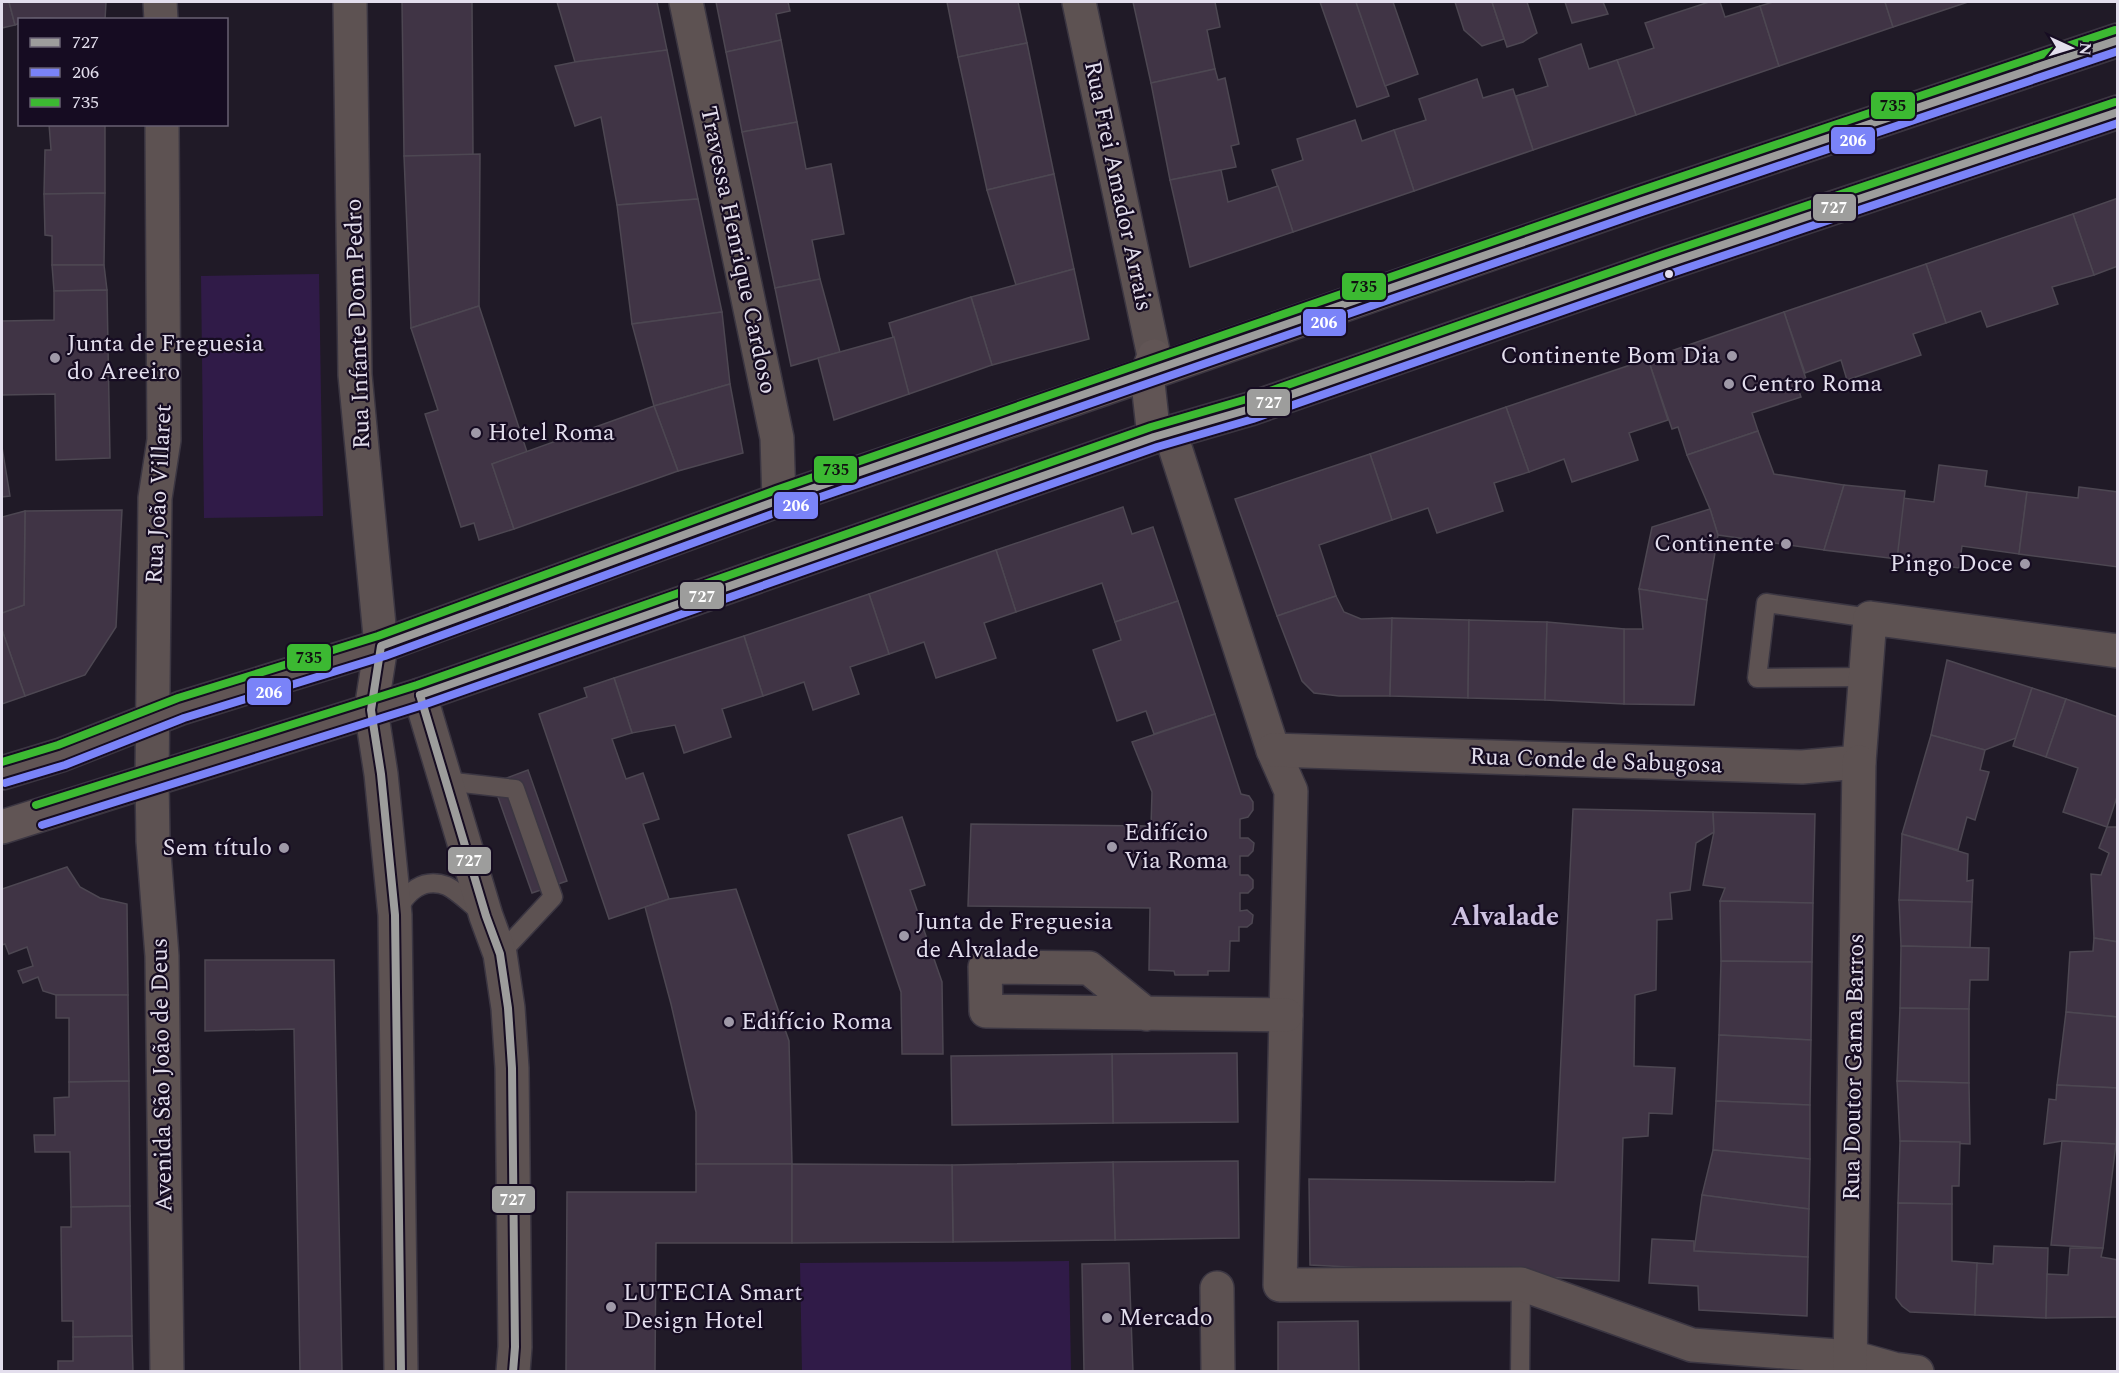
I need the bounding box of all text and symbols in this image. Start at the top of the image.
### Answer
legend [18,18,228,126]
north arrow [2041,18,2101,78]
text: 727 [72,29,99,56]
text: N [2073,42,2097,56]
street label: Rua Frei Amador Arrais [1074,58,1162,314]
text: 206 [72,59,99,86]
text: 735 [72,89,99,116]
line badge: 735 [1870,91,1916,120]
text: 735 [1880,94,1906,118]
street label: Travessa Henrique Cardoso [690,103,786,397]
line badge: 206 [1830,126,1876,155]
text: 206 [1840,129,1866,153]
line badge: 727 [1812,193,1857,222]
text: 727 [1821,196,1847,220]
street label: Rua Infante Dom Pedro [336,198,380,450]
unlabelled marker [1663,268,1675,280]
line badge: 735 [1341,272,1387,301]
text: 735 [1351,275,1377,299]
line badge: 206 [1302,308,1347,337]
text: 206 [1311,311,1337,335]
place label: Junta de Freguesia do Areeiro [67,326,264,390]
place label: Continente Bom Dia [1500,338,1720,374]
marker: Continente Bom Dia [1725,349,1739,363]
marker: Junta de Freguesia do Areeiro [48,351,62,365]
place label: Centro Roma [1741,366,1883,402]
marker: Centro Roma [1722,377,1736,391]
line badge: 727 [1246,388,1291,417]
text: 727 [1256,391,1282,415]
street label: Rua João Villaret [136,403,182,585]
place label: Hotel Roma [488,415,615,451]
marker: Hotel Roma [469,426,483,440]
line badge: 735 [813,455,858,484]
text: 735 [823,458,849,482]
line badge: 206 [773,491,819,520]
text: 206 [783,494,809,518]
place label: Continente [1654,526,1774,562]
marker: Continente [1779,537,1793,551]
place label: Pingo Doce [1890,546,2013,582]
marker: Pingo Doce [2018,557,2032,571]
line badge: 727 [679,581,725,610]
text: 727 [689,585,715,609]
line badge: 735 [286,643,332,672]
text: 735 [296,646,322,670]
line badge: 206 [246,677,292,706]
text: 206 [256,681,282,705]
street label: Rua Conde de Sabugosa [1469,739,1723,783]
place label: Edifício Via Roma [1124,815,1228,879]
place label: Sem título [163,830,272,866]
marker: Edifício Via Roma [1105,840,1119,854]
marker: Sem título [277,841,291,855]
line badge: 727 [447,846,492,875]
text: 727 [456,849,482,873]
district label: Alvalade [1451,896,1559,938]
place label: Junta de Freguesia de Alvalade [916,904,1113,968]
marker: Junta de Freguesia de Alvalade [897,929,911,943]
street label: Rua Doutor Gama Barros [1834,933,1874,1201]
street label: Avenida São João de Deus [142,938,182,1212]
place label: Edifício Roma [741,1004,893,1040]
marker: Edifício Roma [722,1015,736,1029]
line badge: 727 [491,1185,536,1214]
text: 727 [500,1188,526,1212]
place label: LUTECIA Smart Design Hotel [623,1275,803,1339]
marker: LUTECIA Smart Design Hotel [604,1300,618,1314]
place label: Mercado [1119,1300,1213,1336]
marker: Mercado [1100,1311,1114,1325]

